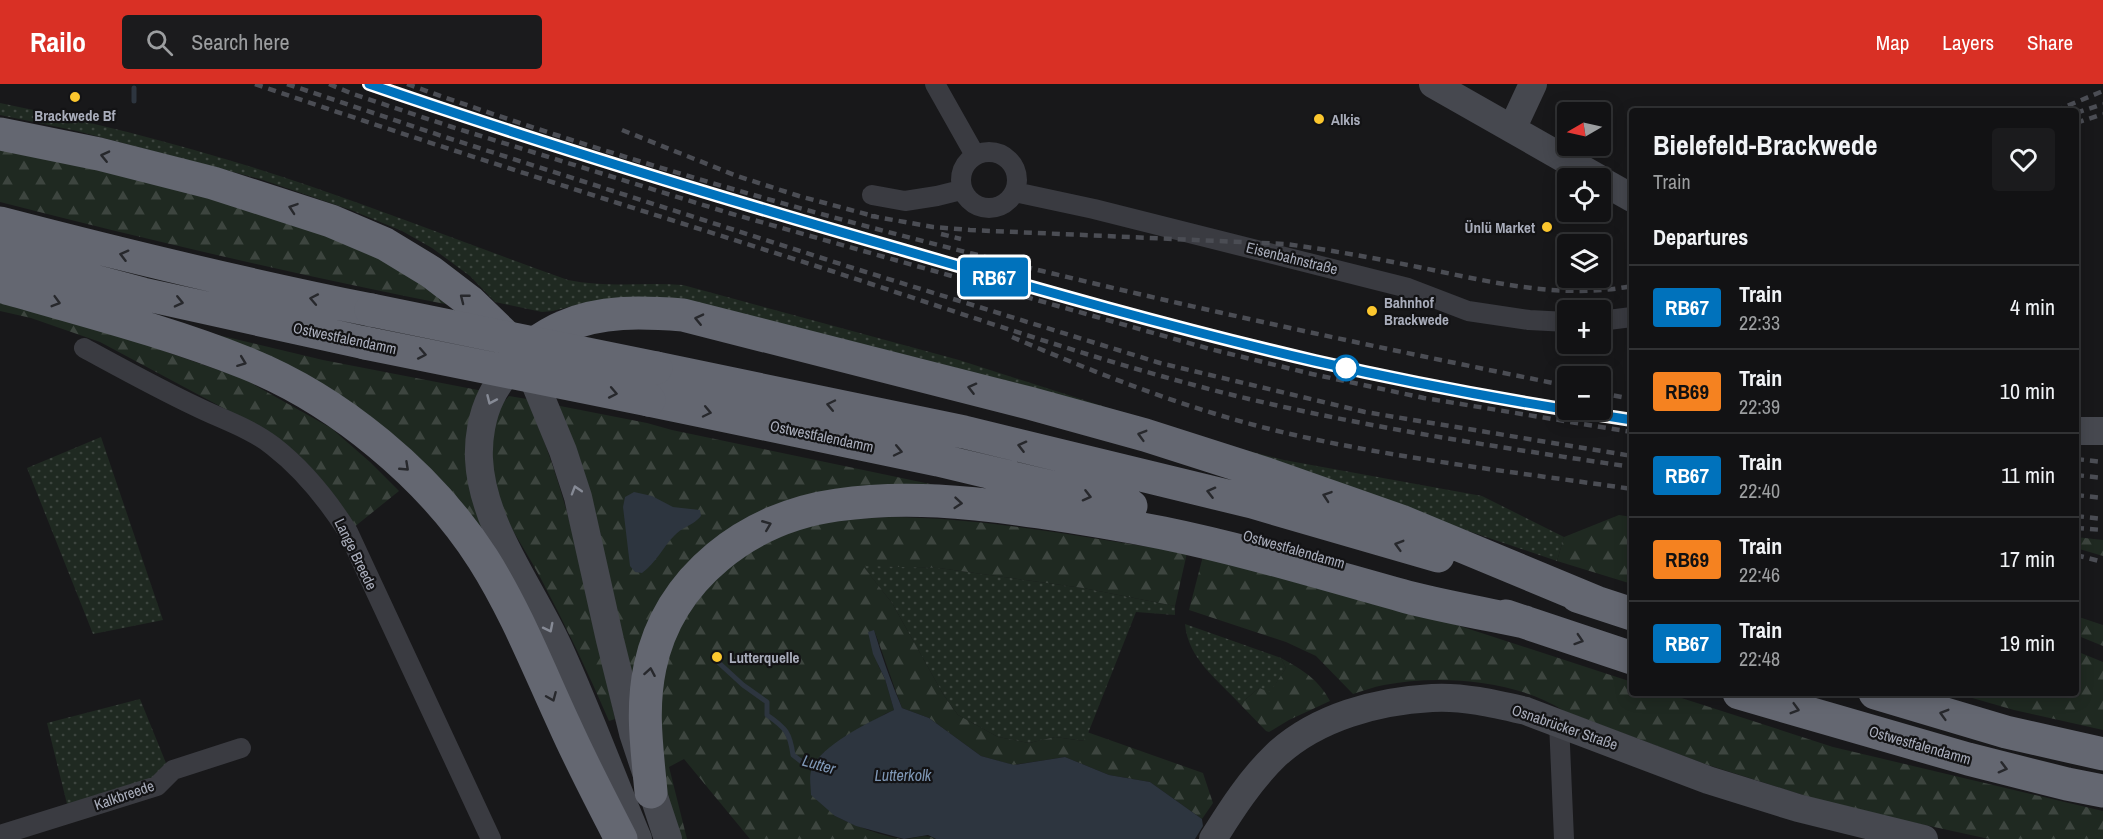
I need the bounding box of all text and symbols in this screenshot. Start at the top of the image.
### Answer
search box [122,15,542,69]
text: Railo [30,23,86,61]
icon: search [143,26,176,59]
text: Search here [191,27,289,57]
text: Map [1876,28,1909,57]
text: Layers [1942,28,1994,57]
text: Share [2027,28,2073,57]
marker: Brackwede Bf [68,90,82,104]
north arrow [1557,102,1611,156]
map controls [1557,102,1611,420]
place label: Brackwede Bf [34,105,117,126]
place label: Alkis [1331,109,1361,130]
marker: Alkis [1312,112,1326,126]
text: Bielefeld-Brackwede [1653,126,1878,164]
button: heart [1992,128,2055,191]
one-way arrow [100,150,110,163]
button: locate [1557,168,1611,222]
text: Train [1653,168,1691,195]
one-way arrow [288,202,298,215]
place label: Ünlü Market [1465,217,1535,238]
marker: Ünlü Market [1540,220,1554,234]
text: Departures [1653,222,1748,252]
button: layers [1557,234,1611,288]
street label: Eisenbahnstraße [1244,236,1340,280]
one-way arrow [119,250,129,263]
line badge: RB67 [952,258,1036,296]
text: RB67 [972,263,1016,292]
text: Train [1739,279,1782,309]
place label: Bahnhof Brackwede [1384,292,1449,330]
text: 4 min [2010,292,2055,322]
one-way arrow [309,293,319,306]
text: RB67 [1665,293,1709,322]
one-way arrow [174,294,184,307]
one-way arrow [460,294,471,305]
one-way arrow [50,295,61,307]
button: + [1557,300,1611,354]
marker: Bahnhof Brackwede [1365,304,1379,318]
text: 22:33 [1739,309,1780,336]
one-way arrow [694,314,704,327]
street label: Ostwestfalendamm [291,317,399,359]
one-way arrow [417,347,427,360]
one-way arrow [235,355,246,367]
unlabelled marker [1333,355,1359,381]
text: Train [1739,363,1782,393]
button: − [1557,366,1611,420]
text: 10 min [2000,376,2055,406]
text: RB69 [1665,377,1709,406]
one-way arrow [967,383,977,396]
one-way arrow [608,386,618,399]
text: 22:39 [1739,393,1780,420]
one-way arrow [486,394,498,405]
one-way arrow [827,399,837,412]
one-way arrow [701,405,711,418]
street label: Ostwestfalendamm [768,415,876,457]
one-way arrow [1137,430,1148,442]
one-way arrow [1017,441,1027,454]
one-way arrow [892,444,902,457]
text: Train [1739,447,1782,477]
one-way arrow [398,460,408,471]
text: 11 min [2001,460,2055,490]
text: RB67 [1665,461,1709,490]
text: 22:40 [1739,477,1780,504]
one-way arrow [571,485,583,496]
one-way arrow [1207,487,1217,500]
one-way arrow [1082,488,1092,501]
one-way arrow [1322,490,1333,503]
one-way arrow [954,496,963,509]
street label: Lange Breede [330,515,382,593]
one-way arrow [760,520,771,532]
street label: Ostwestfalendamm [1241,524,1347,574]
text: Train [1739,531,1782,561]
one-way arrow [1394,540,1405,552]
text: 17 min [2000,544,2055,574]
text: RB69 [1665,545,1709,574]
text: 22:46 [1739,561,1780,588]
text: Train [1739,615,1782,645]
one-way arrow [542,622,553,632]
text: 19 min [2000,628,2055,658]
text: RB67 [1665,629,1709,658]
one-way arrow [1573,633,1584,645]
text: 22:48 [1739,645,1780,672]
place label: Lutterquelle [729,647,800,668]
marker: Lutterquelle [710,650,724,664]
one-way arrow [643,667,656,677]
one-way arrow [545,691,557,702]
street label: Osnabrücker Straße [1509,699,1621,755]
one-way arrow [1789,702,1800,714]
one-way arrow [1940,709,1950,722]
street label: Ostwestfalendamm [1867,720,1973,770]
water label: Lutter [800,749,839,779]
one-way arrow [1998,760,2008,773]
water label: Lutterkolk [875,764,932,786]
street label: Kalkbreede [91,775,157,815]

